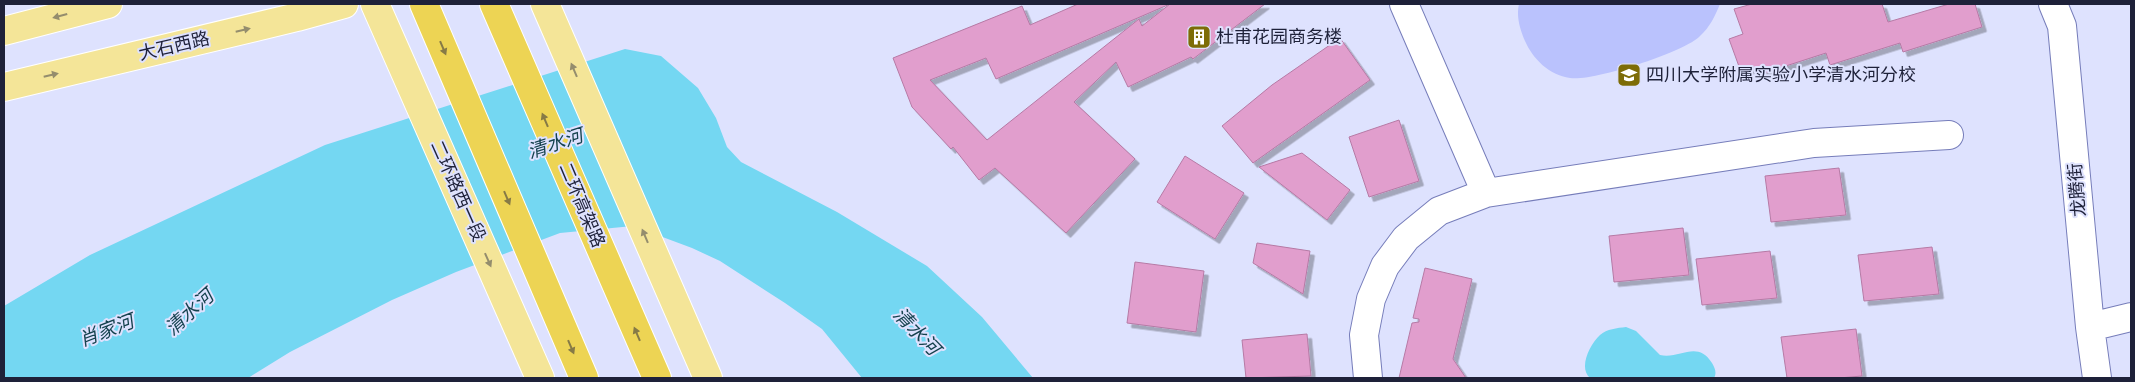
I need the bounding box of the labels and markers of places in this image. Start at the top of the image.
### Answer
building icon: 杜甫花园商务楼 [1186,24,1212,50]
place label: 杜甫花园商务楼 [1216,25,1342,47]
school or university icon: 四川大学附属实验小学清水河分校 [1616,62,1642,88]
place label: 四川大学附属实验小学清水河分校 [1646,63,1916,85]

